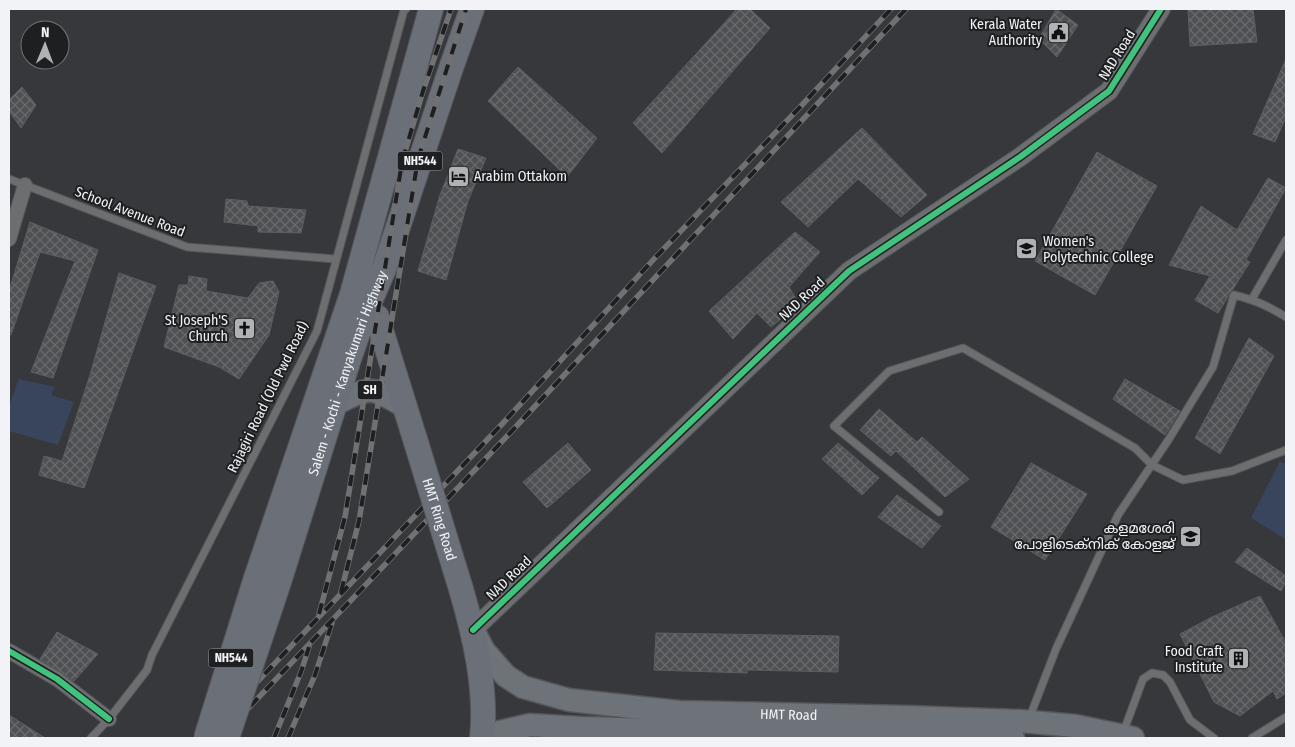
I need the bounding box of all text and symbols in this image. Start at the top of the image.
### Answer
place label: Kerala Water Authority [970,16,1043,49]
north arrow [20,20,70,70]
public building icon: Kerala Water Authority [1046,20,1070,44]
text: N [41,24,50,41]
street label: NAD Road [1095,27,1139,83]
road number: NH544 [398,152,442,170]
hotel icon: Arabim Ottakom [446,164,470,188]
place label: Arabim Ottakom [474,168,567,185]
street label: School Avenue Road [73,183,187,241]
place label: Women's Polytechnic College [1043,233,1154,266]
school or university icon: Women's Polytechnic College [1015,237,1039,261]
street label: Salem - Kochi - Kanyakumari Highway [305,267,391,477]
street label: NAD Road [776,274,828,324]
place label: St Joseph'S Church [165,312,228,345]
church icon: St Joseph'S Church [232,316,256,340]
street label: Rajagiri Road (Old Pwd Road) [224,319,312,475]
road number: SH [358,380,382,400]
street label: HMT Ring Road [419,476,460,563]
place label: കളമശേരി പോളിടെക്നിക് കോളജ് [1014,520,1176,553]
school or university icon: കളമശേരി പോളിടെക്നിക് കോളജ് [1179,524,1203,548]
street label: NAD Road [483,552,535,604]
place label: Food Craft Institute [1165,643,1223,676]
building icon: Food Craft Institute [1227,647,1251,671]
road number: NH544 [208,648,254,668]
street label: HMT Road [760,705,817,724]

